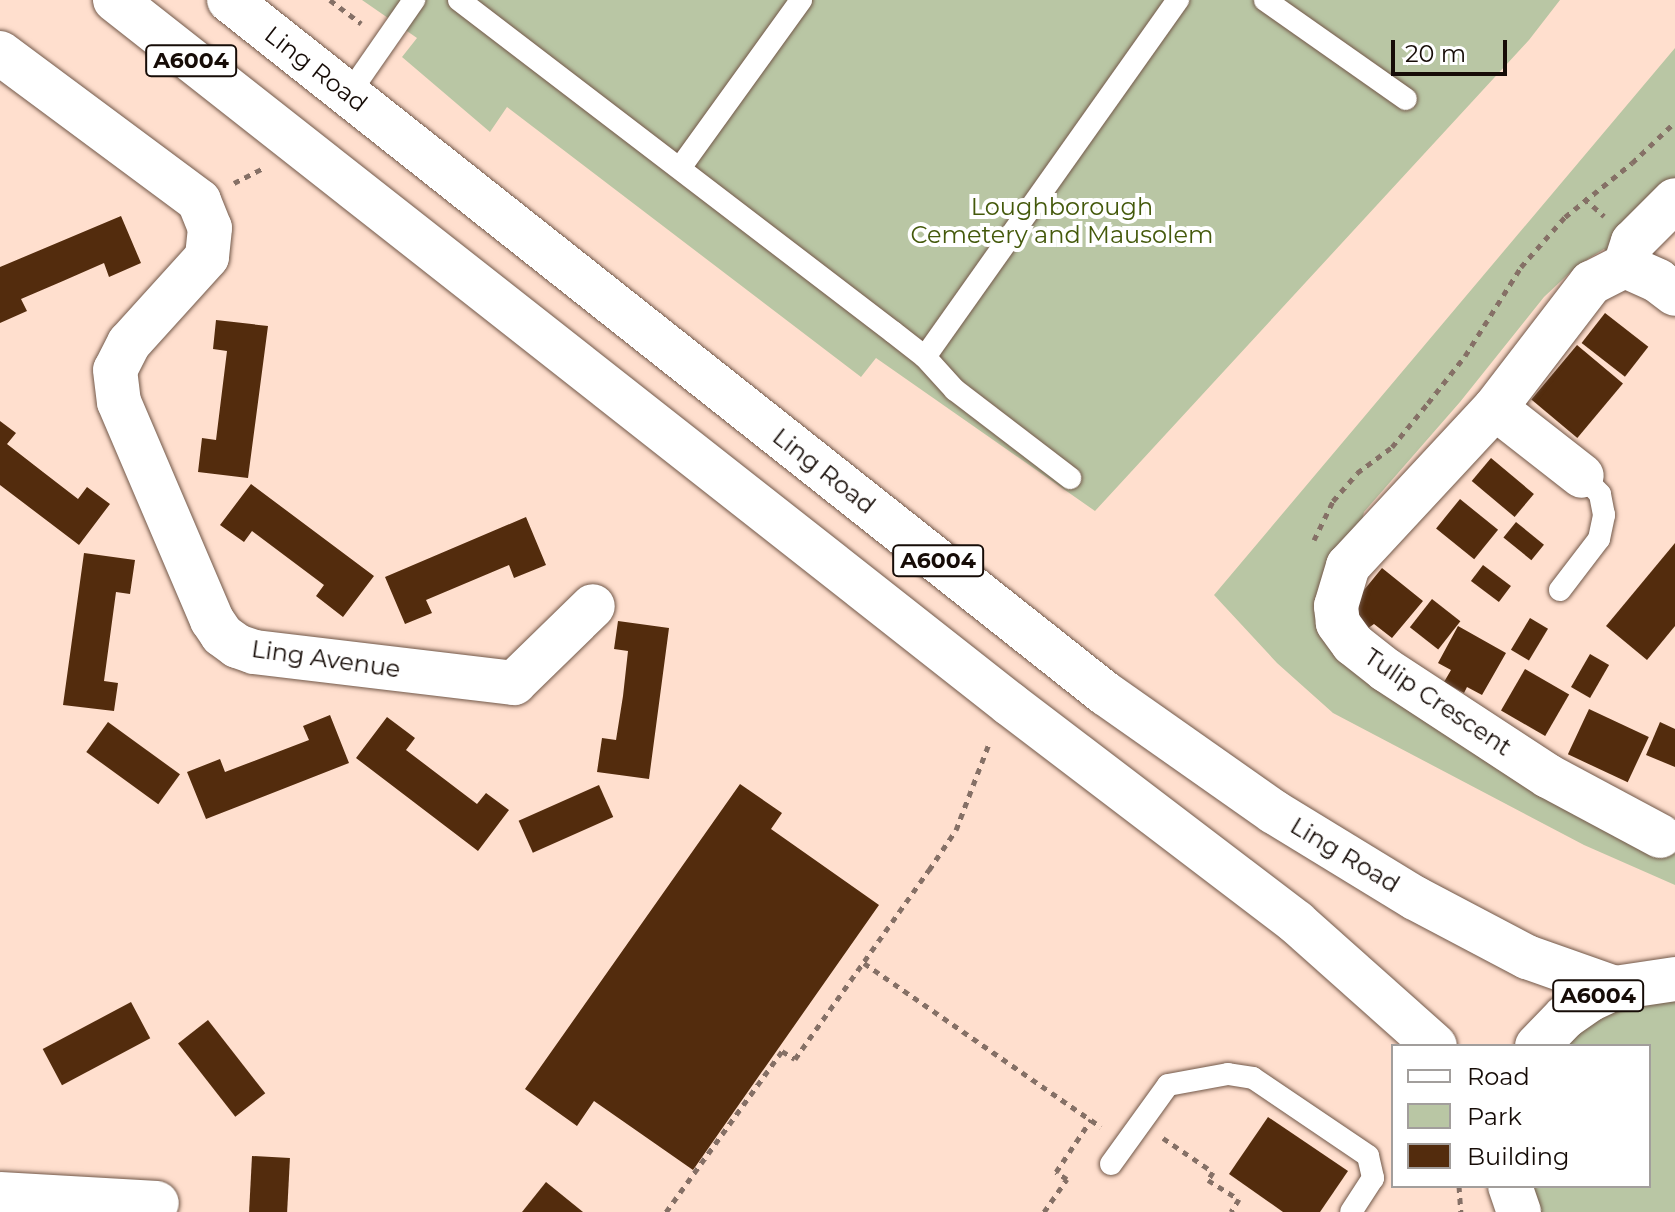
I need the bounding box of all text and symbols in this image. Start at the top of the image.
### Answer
street label: Ling Road [259,20,373,118]
scale bar [1395,24,1511,74]
text: 20 m [1405,39,1466,68]
road number: A6004 [145,43,237,79]
park label: Loughborough Cemetery and Mausolem [911,193,1213,249]
street label: Ling Road [767,422,881,520]
road number: A6004 [892,543,984,579]
street label: Ling Avenue [250,634,402,684]
street label: Tulip Crescent [1359,642,1517,762]
street label: Ling Road [1285,811,1405,899]
road number: A6004 [1552,978,1644,1014]
legend [1391,1044,1651,1188]
text: Road [1467,1062,1530,1091]
text: Park [1467,1102,1522,1131]
text: Building [1467,1142,1570,1171]

